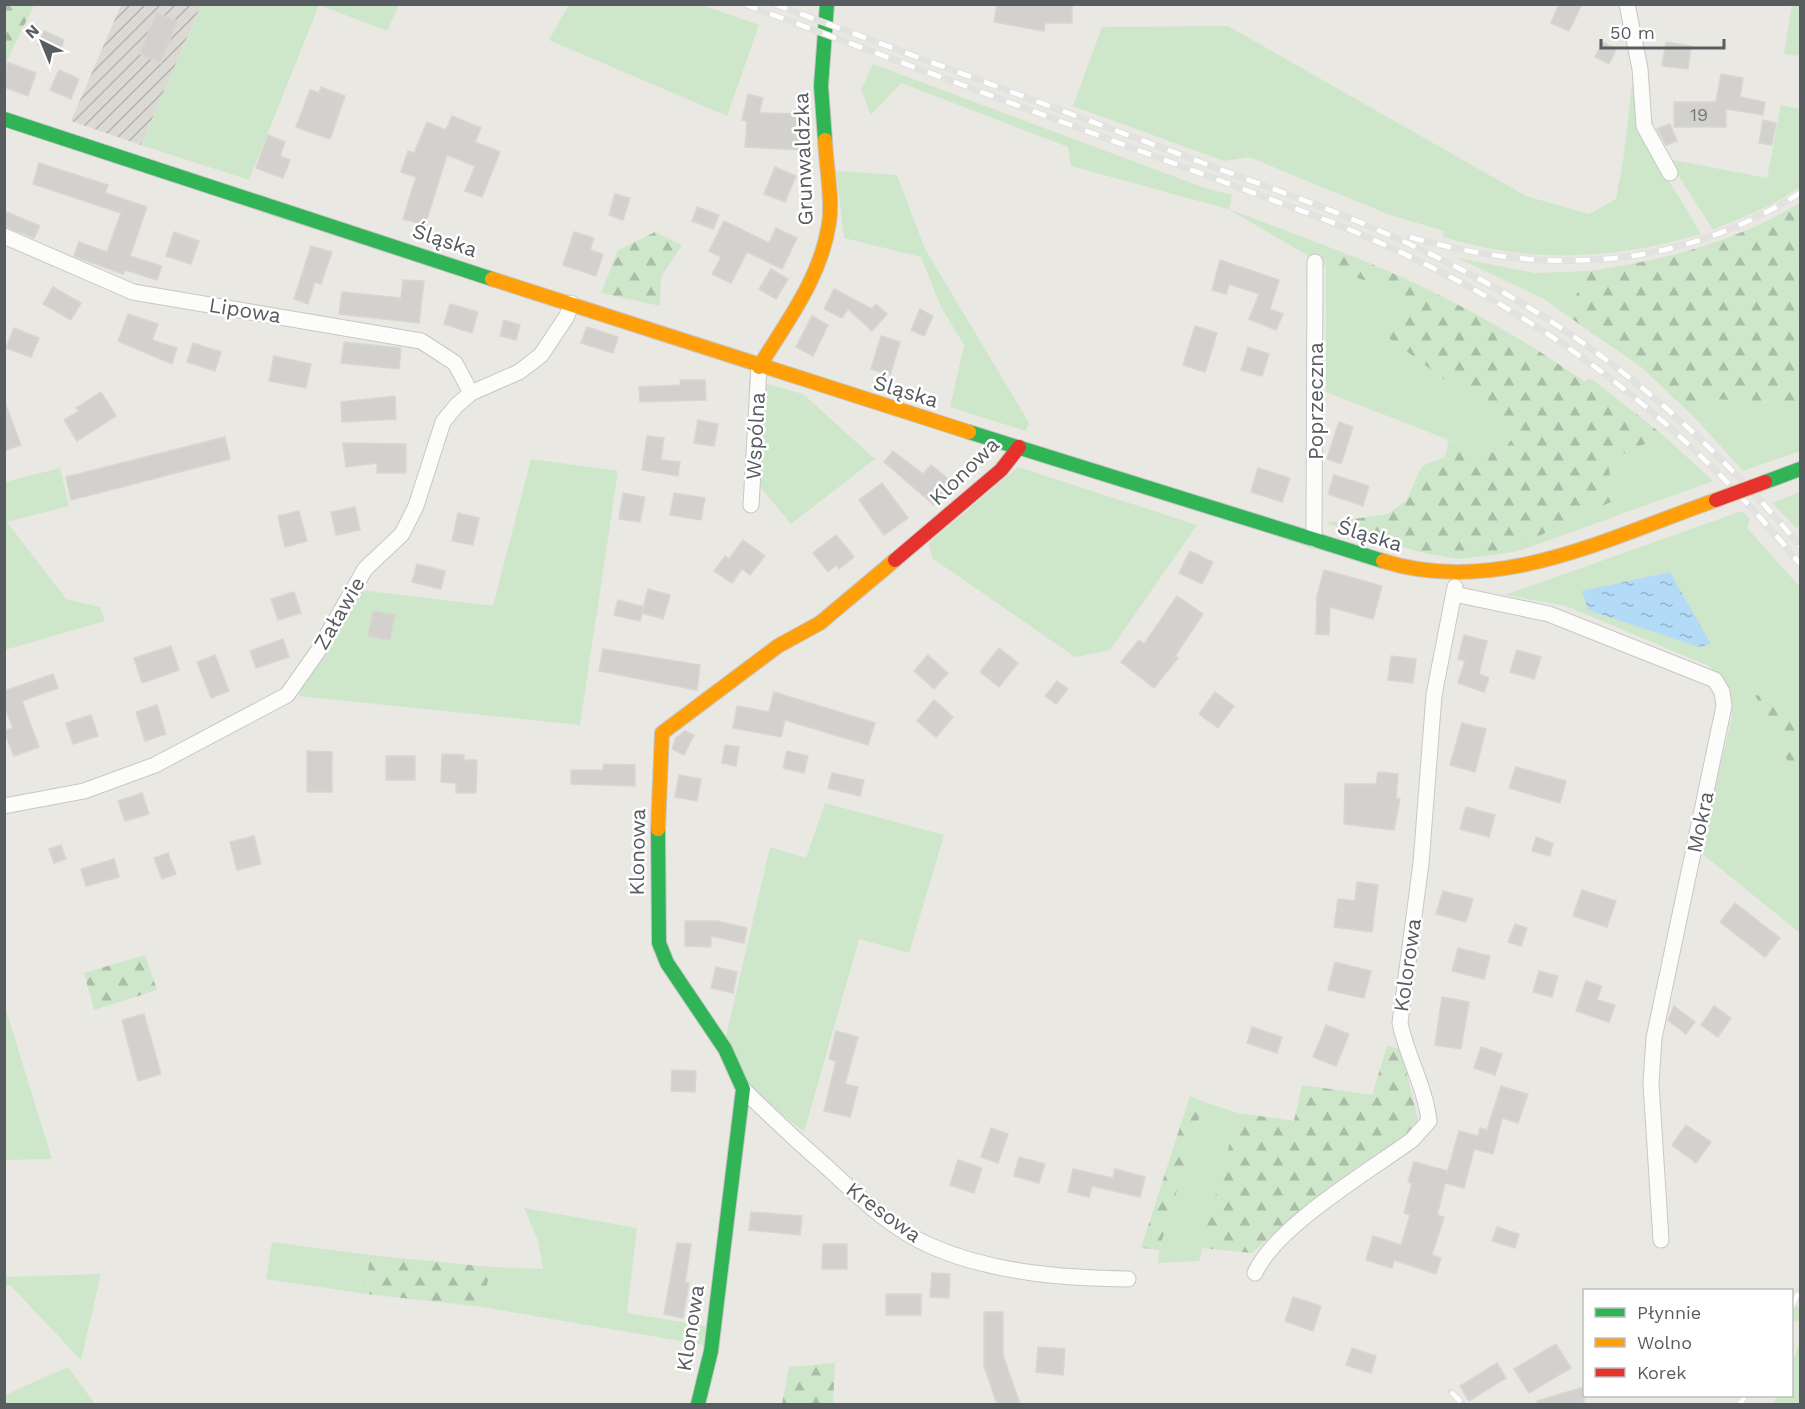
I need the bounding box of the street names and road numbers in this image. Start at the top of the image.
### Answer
street label: Grunwaldzka [788,92,818,226]
street label: Śląska [410,218,481,262]
street label: Lipowa [207,292,283,328]
street label: Poprzeczna [1303,342,1328,460]
street label: Śląska [871,369,942,413]
street label: Wspólna [740,391,770,480]
street label: Klonowa [924,432,1004,510]
street label: Śląska [1335,513,1406,557]
street label: Załawie [308,572,370,654]
street label: Mokra [1681,789,1719,855]
street label: Klonowa [624,808,650,896]
street label: Kolorowa [1388,916,1426,1013]
street label: Kresowa [842,1176,926,1248]
street label: Klonowa [671,1283,709,1373]

